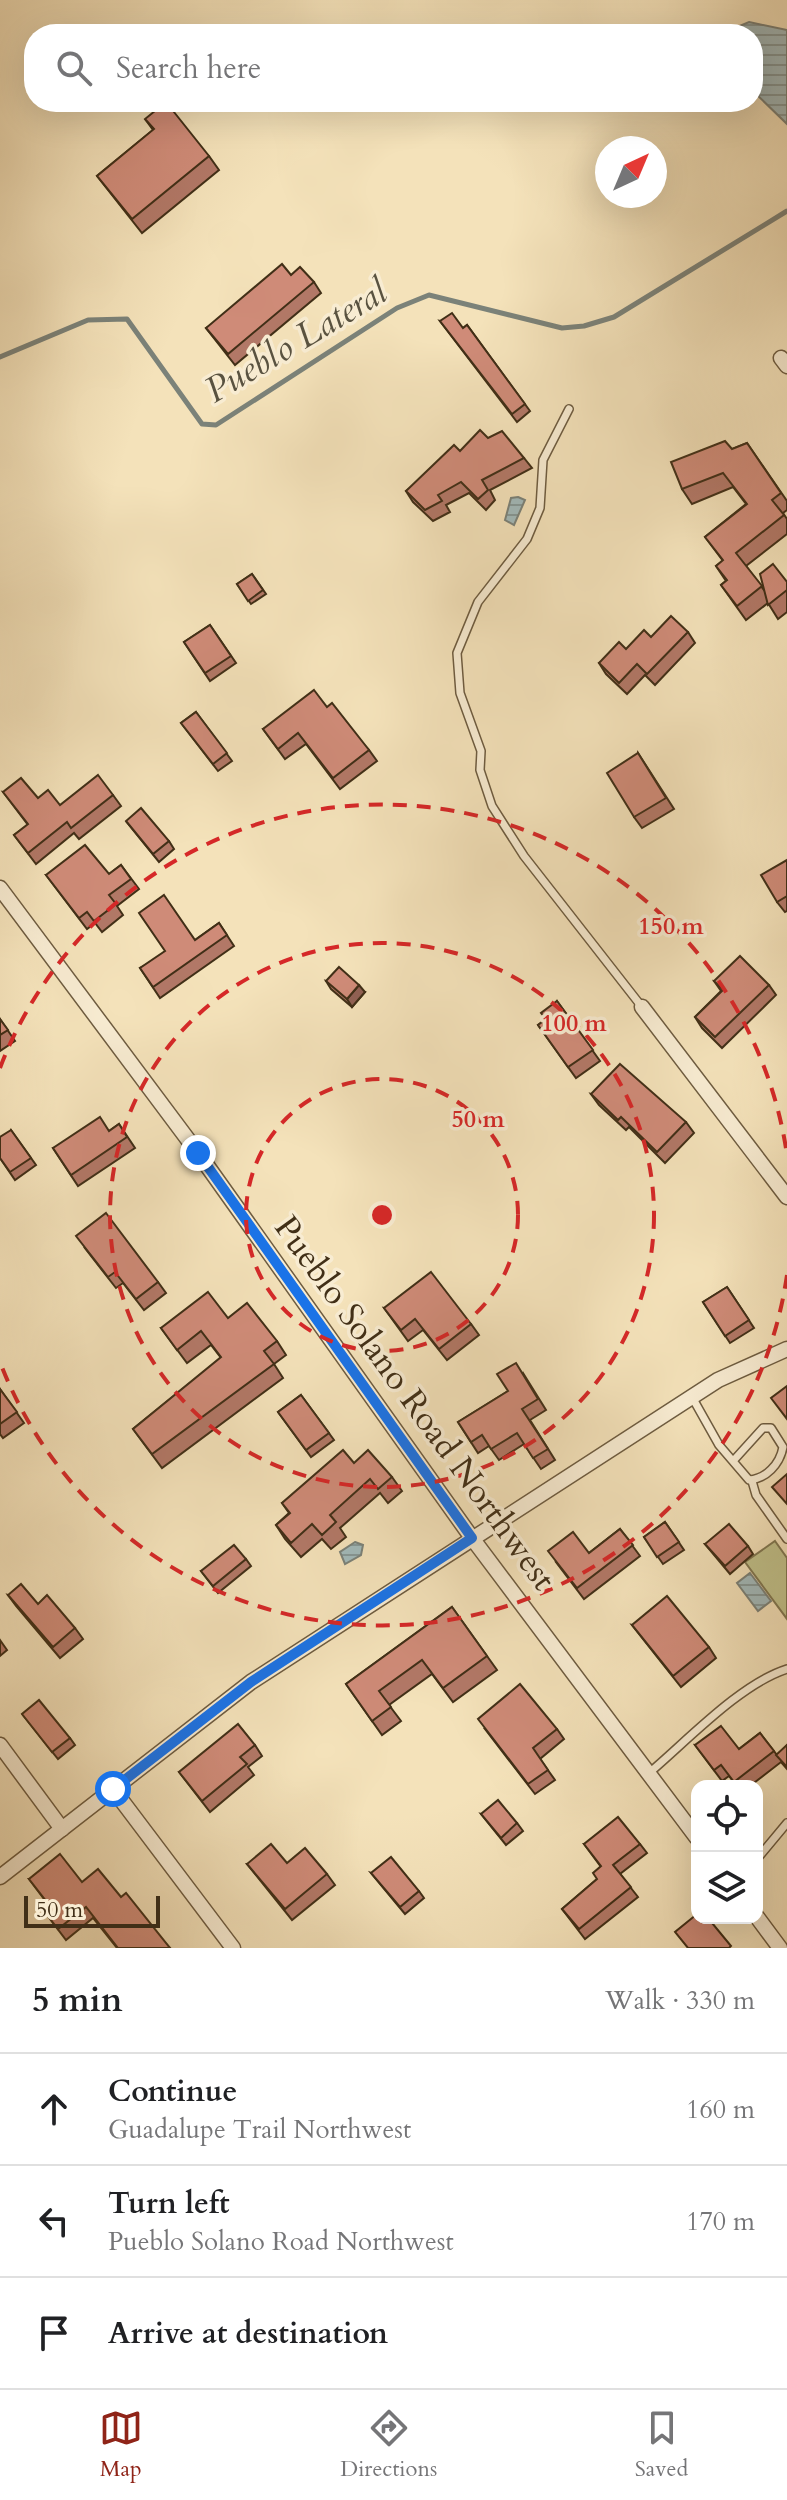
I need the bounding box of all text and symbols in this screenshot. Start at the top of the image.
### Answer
search box [24,24,763,112]
icon: search [52,46,96,90]
text: Search here [116,48,261,89]
north arrow [595,136,667,208]
water label: Pueblo Lateral [196,267,397,415]
text: 150 m [638,910,705,943]
text: 100 m [541,1007,608,1040]
text: 50 m [451,1103,505,1136]
route end [180,1135,216,1171]
centre of rings [368,1201,396,1229]
street label: Pueblo Solano Road Northwest [264,1207,567,1600]
route start [95,1771,131,1807]
map controls [691,1780,763,1924]
button: locate [691,1780,763,1852]
button: layers [691,1852,763,1924]
scale bar [24,1892,160,1928]
text: 50 m [36,1895,83,1925]
text: 5 min [32,1977,123,2023]
text: Walk · 330 m [605,1983,755,2018]
text: Continue [108,2071,237,2112]
icon: ahead [32,2087,76,2131]
text: 160 m [686,2092,755,2127]
text: Guadalupe Trail Northwest [108,2112,411,2147]
text: Turn left [108,2183,230,2224]
icon: left [32,2199,76,2243]
text: 170 m [686,2204,755,2239]
text: Pueblo Solano Road Northwest [108,2224,454,2259]
icon: arrive [32,2311,76,2355]
text: Arrive at destination [108,2313,388,2354]
tab: Map [99,2406,143,2484]
tab: Directions [340,2406,437,2484]
tab: Saved [635,2406,688,2484]

